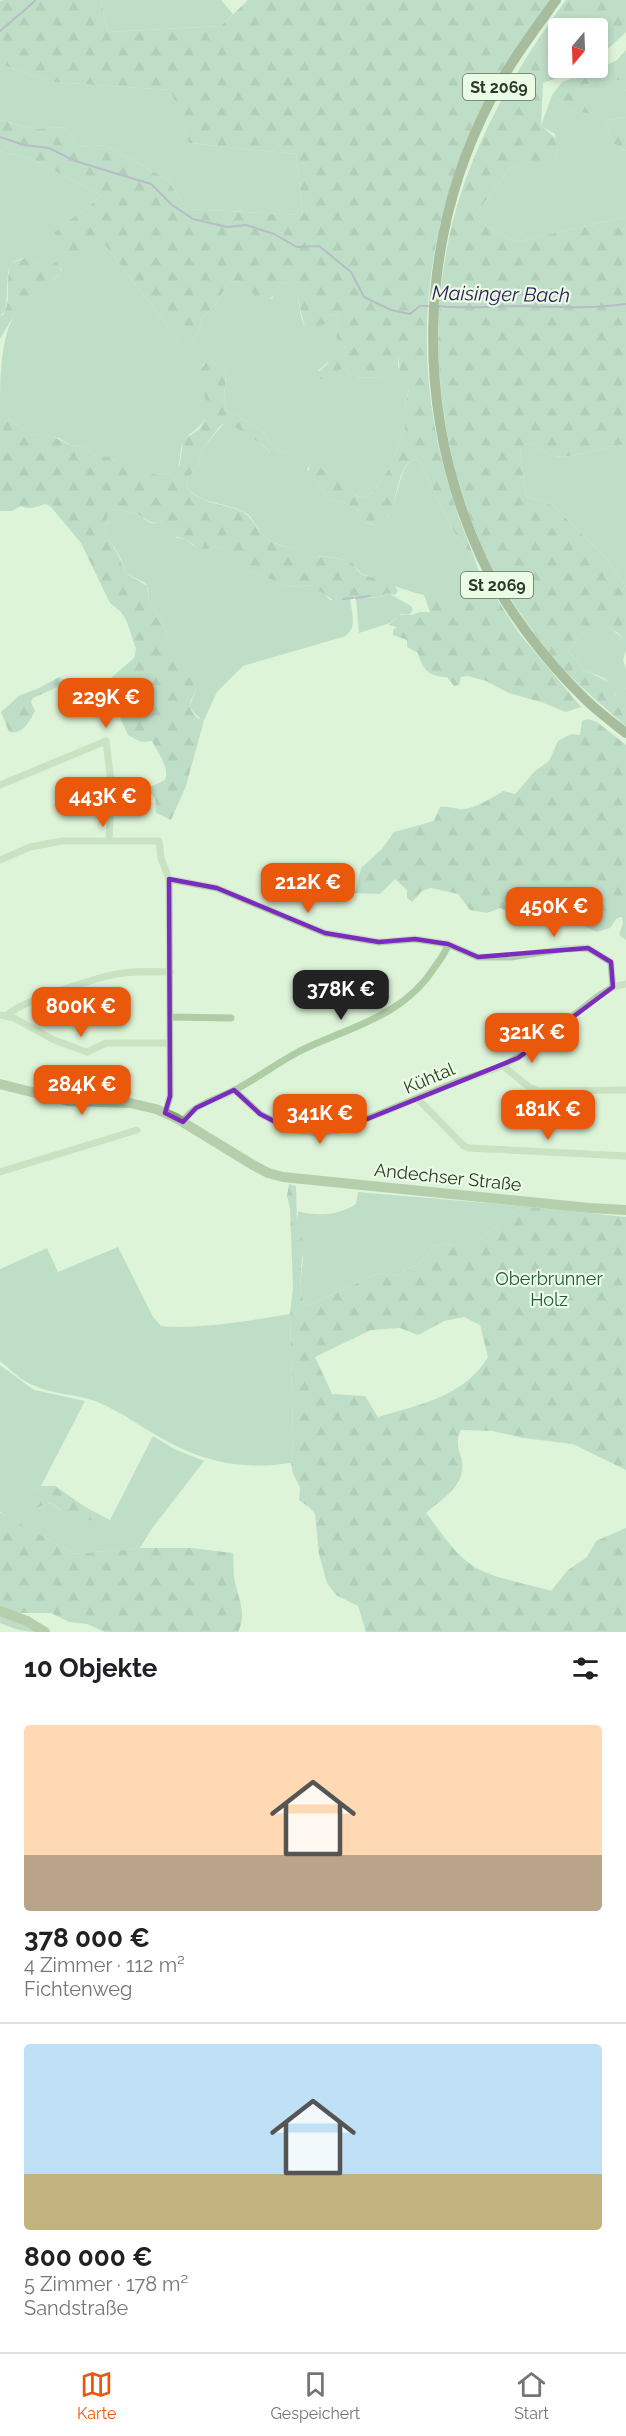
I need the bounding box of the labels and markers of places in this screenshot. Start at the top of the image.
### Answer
pin: 229K € [57,678,155,729]
pin: 443K € [54,777,152,828]
pin: 212K € [259,863,357,914]
pin: 450K € [505,887,603,938]
pin: 378K € [292,970,390,1021]
pin: 800K € [32,987,130,1038]
pin: 321K € [483,1013,581,1064]
pin: 284K € [33,1065,131,1116]
pin: 181K € [499,1090,597,1141]
pin: 341K € [271,1094,369,1145]

